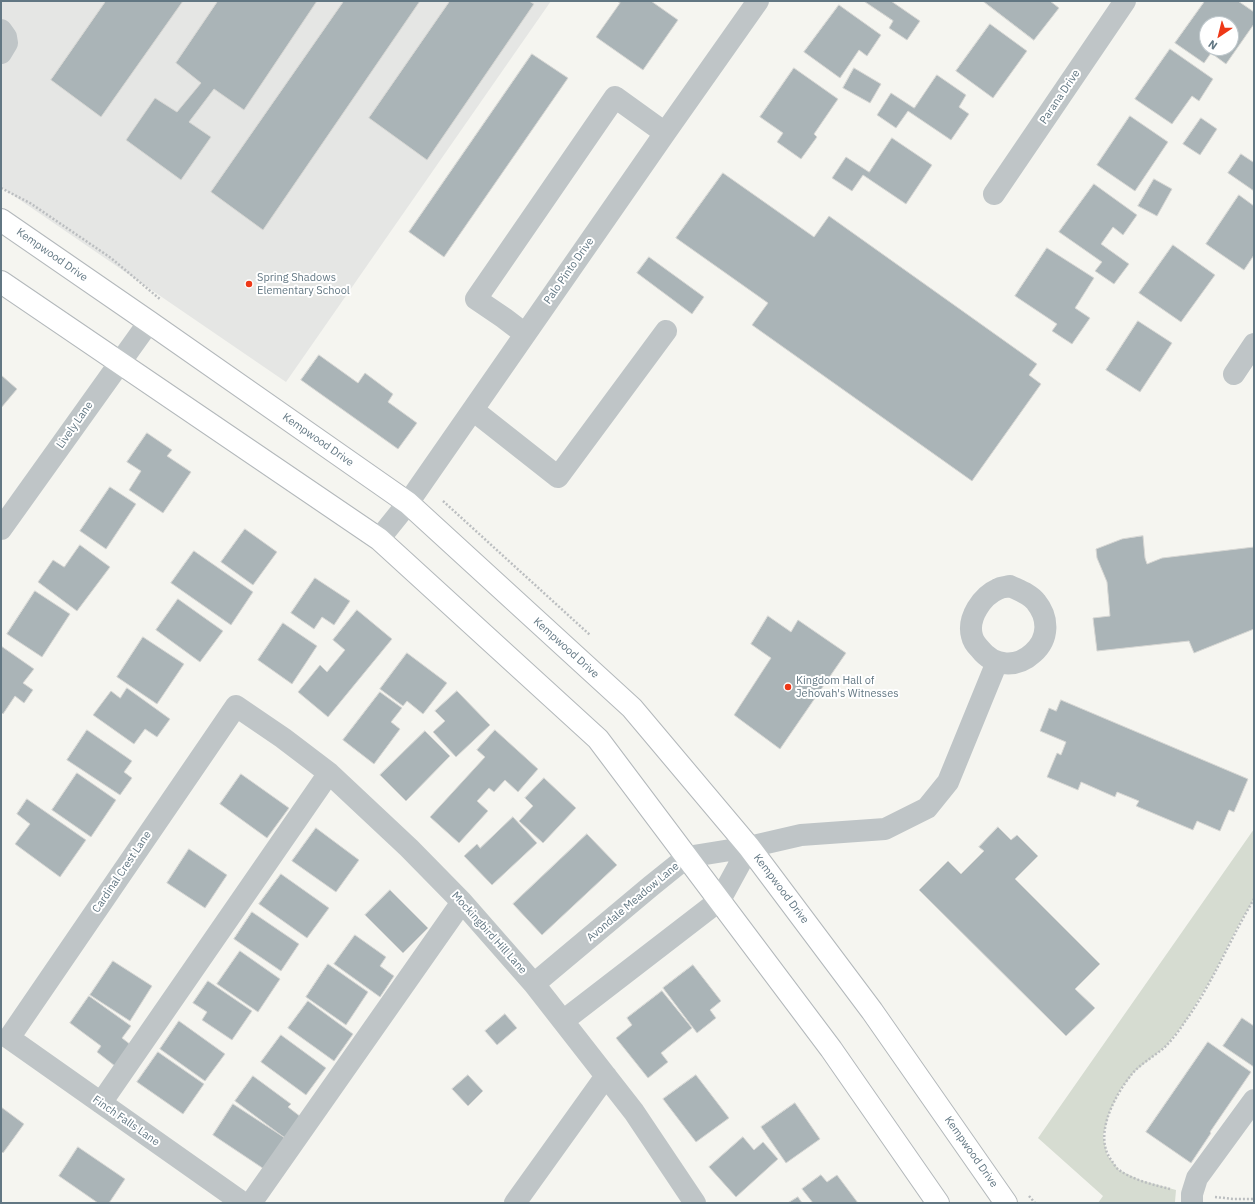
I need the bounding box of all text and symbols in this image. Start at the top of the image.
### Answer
north arrow [1199,16,1239,56]
text: N [1205,37,1220,53]
street label: Parana Drive [1037,67,1083,127]
street label: Kempwood Drive [14,226,90,284]
street label: Palo Pinto Drive [541,235,597,307]
place label: Spring Shadows Elementary School [257,271,350,297]
marker: Spring Shadows Elementary School [244,279,254,289]
street label: Lively Lane [54,399,96,451]
street label: Kempwood Drive [280,411,356,469]
street label: Kempwood Drive [530,615,602,681]
place label: Kingdom Hall of Jehovah's Witnesses [796,674,899,700]
marker: Kingdom Hall of Jehovah's Witnesses [783,682,793,692]
street label: Cardinal Crest Lane [90,829,154,915]
street label: Kempwood Drive [750,852,812,926]
street label: Avondale Meadow Lane [584,860,682,944]
street label: Mockingbird Hill Lane [449,889,529,977]
street label: Finch Falls Lane [90,1093,162,1149]
street label: Kempwood Drive [942,1114,1000,1190]

